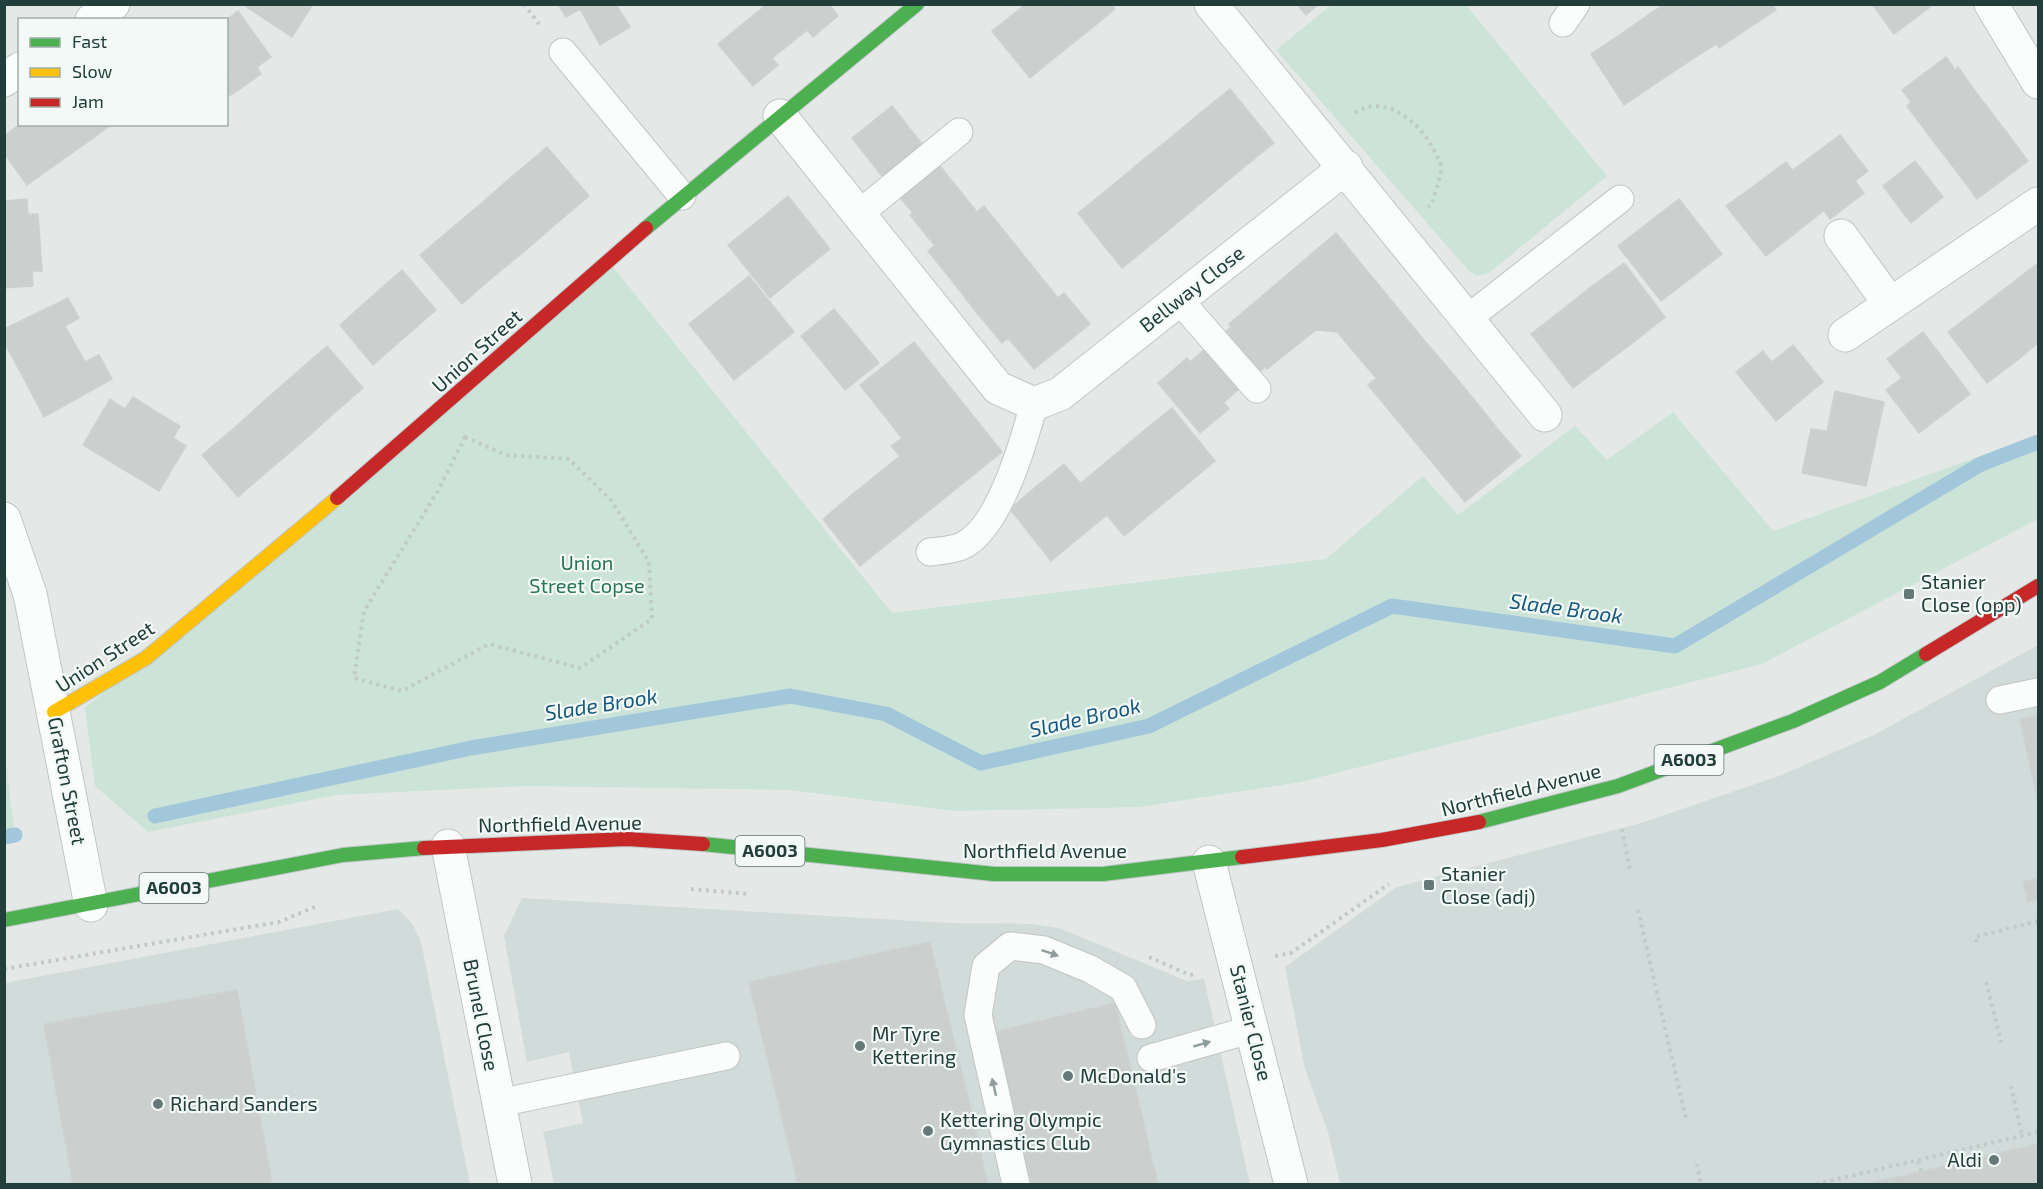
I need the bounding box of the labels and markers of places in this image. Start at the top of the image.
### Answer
place label: Stanier Close (opp) [1921,569,2022,616]
marker: Stanier Close (opp) [1902,587,1916,601]
place label: Stanier Close (adj) [1441,861,1535,908]
marker: Stanier Close (adj) [1422,878,1436,892]
place label: Mr Tyre Kettering [872,1021,956,1068]
marker: Mr Tyre Kettering [853,1039,867,1053]
place label: McDonald's [1080,1063,1186,1087]
marker: McDonald's [1061,1069,1075,1083]
place label: Richard Sanders [170,1091,318,1115]
marker: Richard Sanders [151,1097,165,1111]
place label: Kettering Olympic Gymnastics Club [940,1107,1102,1154]
marker: Kettering Olympic Gymnastics Club [921,1124,935,1138]
place label: Aldi [1947,1147,1982,1171]
marker: Aldi [1987,1153,2001,1167]

